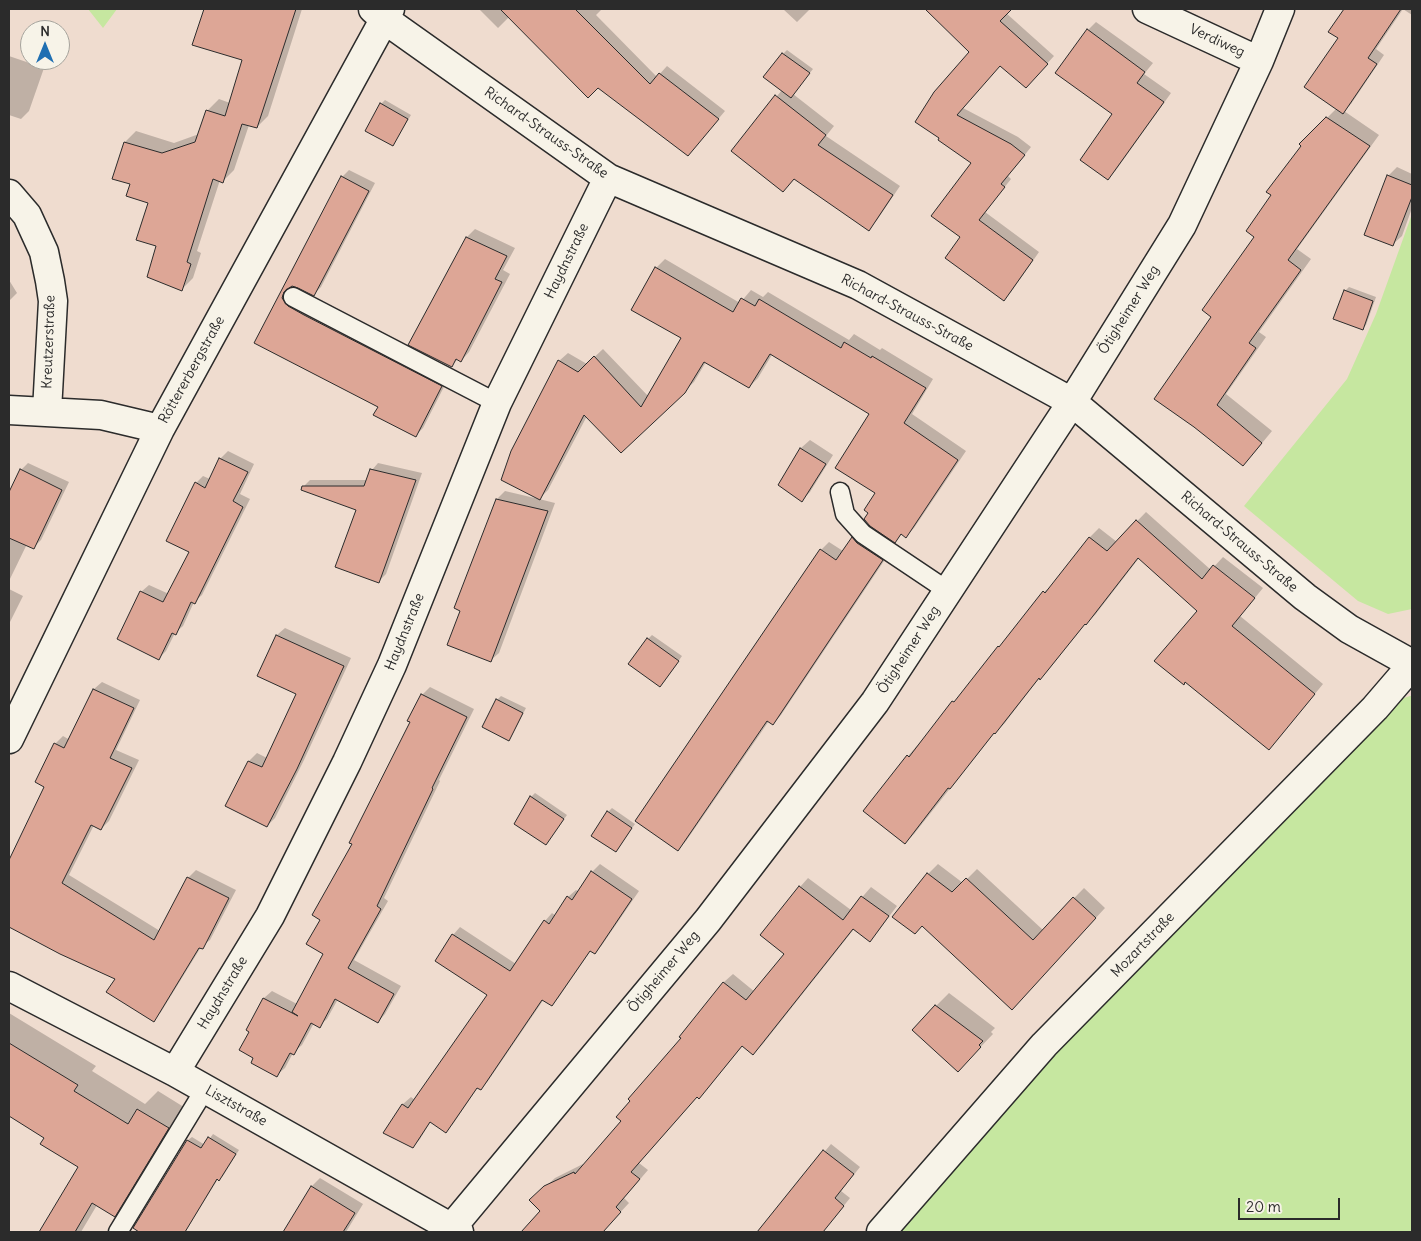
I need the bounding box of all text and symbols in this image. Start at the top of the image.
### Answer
north arrow [20,20,70,70]
street label: Verdiweg [1187,21,1247,61]
text: N [40,22,50,40]
street label: Richard-Strauss-Straße [481,84,611,182]
street label: Haydnstraße [541,220,593,302]
street label: Ötigheimer Weg [1095,262,1163,358]
street label: Richard-Strauss-Straße [838,271,976,355]
street label: Kreutzerstraße [39,295,59,389]
street label: Röttererbergstraße [155,313,229,427]
street label: Richard-Strauss-Straße [1177,488,1301,596]
street label: Haydnstraße [382,591,428,673]
street label: Ötigheimer Weg [874,603,944,697]
street label: Mozartstraße [1108,909,1178,981]
street label: Ötigheimer Weg [625,928,703,1016]
street label: Haydnstraße [195,954,251,1032]
street label: Lisztstraße [202,1082,270,1130]
scale bar [1241,1188,1344,1220]
text: 20 m [1246,1197,1281,1216]

